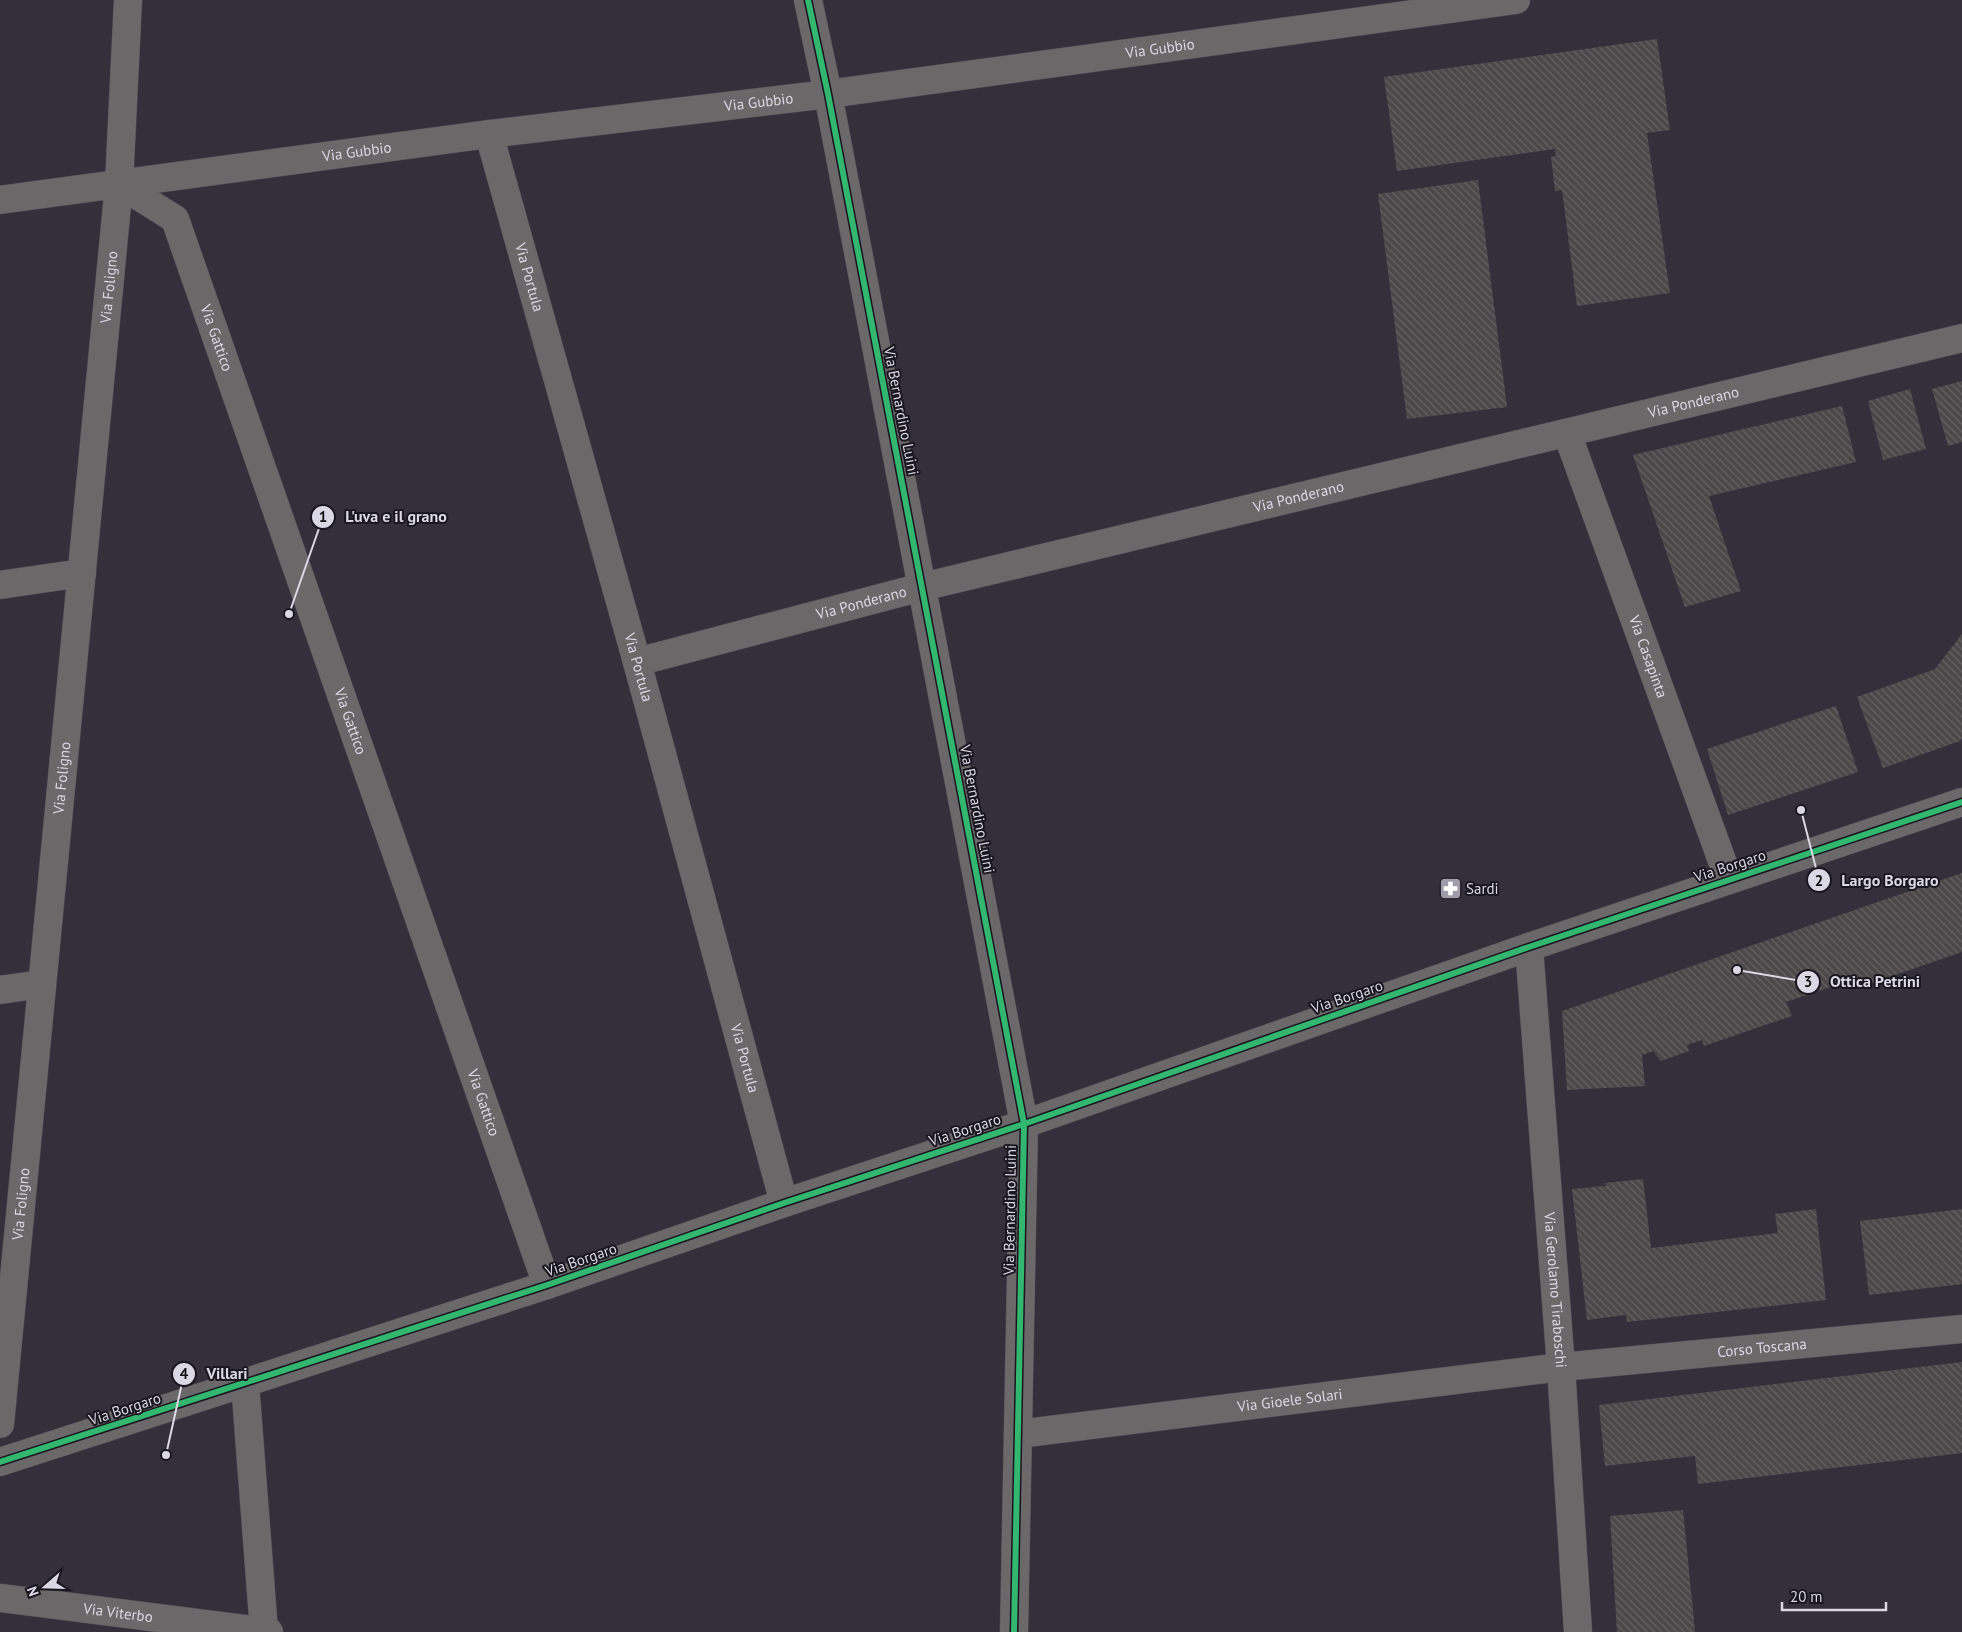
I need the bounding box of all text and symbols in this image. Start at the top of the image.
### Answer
street label: Via Gubbio [1123,34,1196,62]
street label: Via Gubbio [722,88,794,115]
street label: Via Gubbio [320,137,392,166]
street label: Via Portula [511,240,548,314]
street label: Via Foligno [96,250,122,325]
street label: Via Gattico [196,301,237,374]
street label: Via Bernardino Luini [880,344,923,477]
street label: Via Ponderano [1645,382,1741,422]
street label: Via Ponderano [1250,476,1346,517]
callout: L'uva e il grano [310,501,457,532]
text: L'uva e il grano [345,506,447,526]
text: 1 [319,507,327,526]
street label: Via Ponderano [813,581,908,624]
street label: Via Casapinta [1625,612,1672,700]
street label: Via Portula [620,630,657,704]
street label: Via Gattico [330,684,371,757]
street label: Via Foligno [48,741,74,816]
street label: Via Bernardino Luini [956,742,999,875]
street label: Via Borgaro [1691,845,1768,886]
callout: Largo Borgaro [1807,865,1949,896]
text: Largo Borgaro [1841,870,1939,890]
text: 2 [1815,871,1823,890]
pharmacy icon: Sardi [1438,877,1462,901]
place label: Sardi [1466,879,1499,898]
callout: Ottica Petrini [1795,966,1930,997]
text: Ottica Petrini [1830,971,1920,991]
text: 3 [1804,972,1812,991]
street label: Via Borgaro [1308,975,1385,1018]
street label: Via Portula [726,1021,764,1095]
street label: Via Gattico [463,1066,504,1138]
street label: Via Borgaro [926,1109,1003,1150]
street label: Via Bernardino Luini [999,1145,1020,1276]
street label: Via Foligno [8,1167,34,1242]
street label: Via Gerolamo Tiraboschi [1540,1210,1571,1368]
street label: Via Borgaro [542,1238,619,1281]
street label: Corso Toscana [1716,1334,1808,1361]
callout: Villari [171,1358,257,1389]
text: Villari [205,1363,248,1383]
text: 4 [180,1364,189,1383]
street label: Via Gioele Solari [1235,1384,1344,1416]
street label: Via Borgaro [86,1388,163,1429]
north arrow [20,1562,70,1612]
scale bar [1782,1580,1886,1612]
text: N [23,1584,43,1599]
text: 20 m [1790,1587,1823,1606]
street label: Via Viterbo [81,1598,154,1626]

